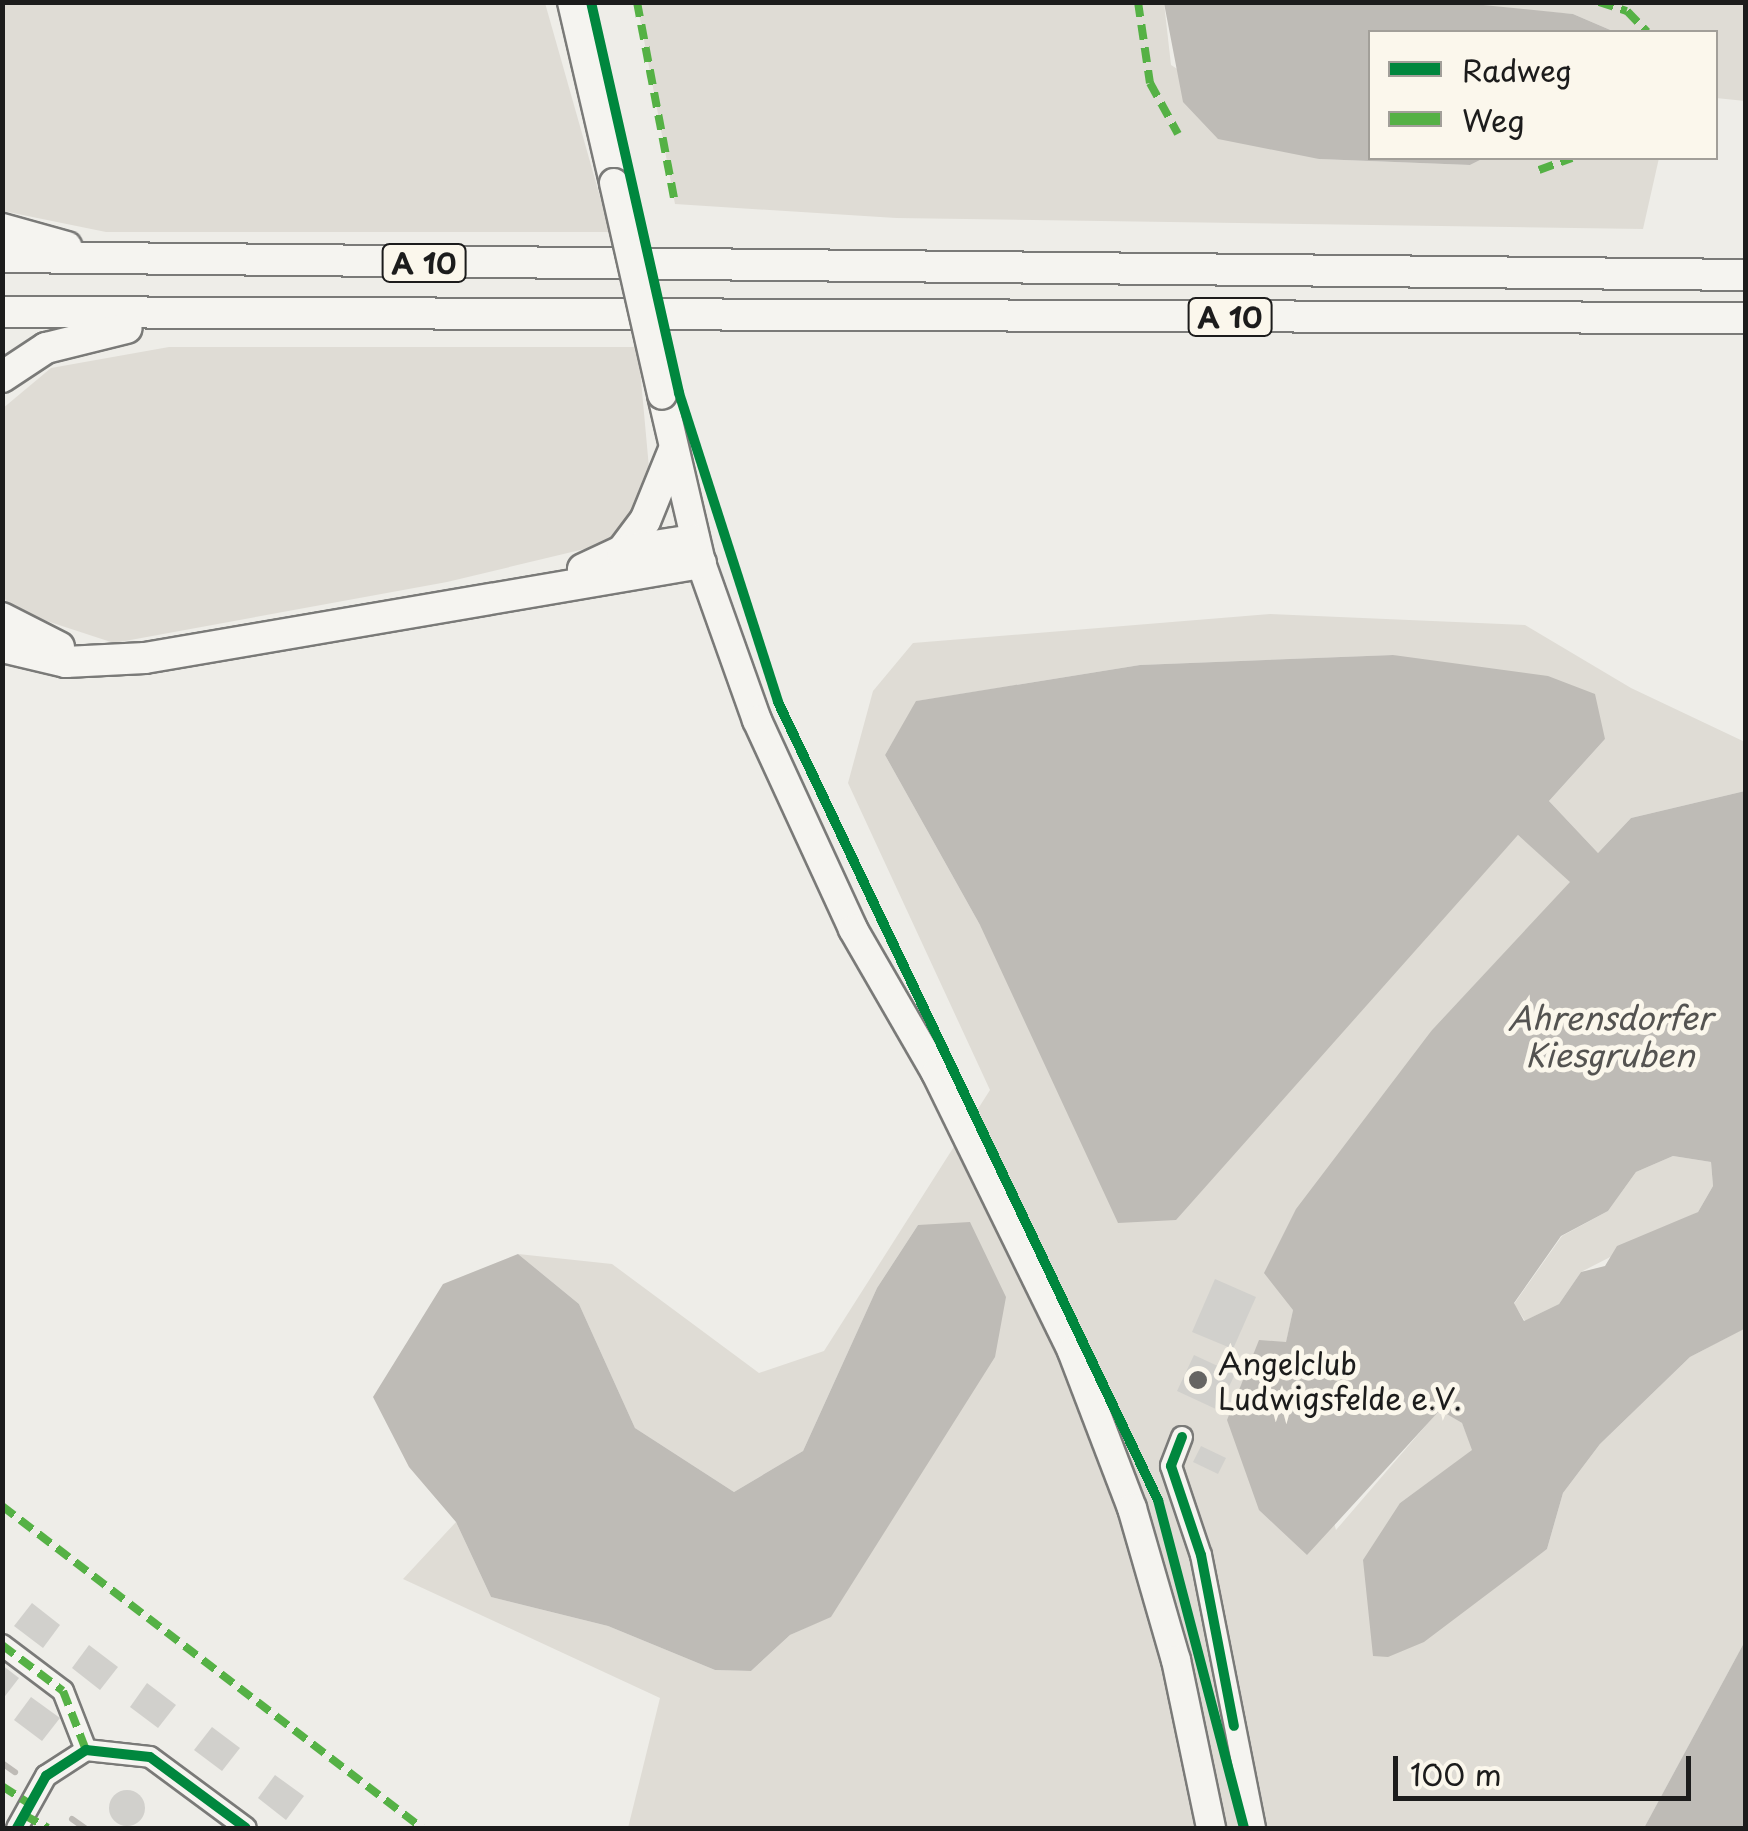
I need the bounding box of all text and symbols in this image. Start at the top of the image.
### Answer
legend [1368,30,1718,160]
text: Radweg [1462,47,1572,92]
text: Weg [1462,97,1525,142]
road number: A 10 [379,240,469,286]
road number: A 10 [1185,294,1275,340]
water label: Ahrensdorfer Kiesgruben [1508,999,1712,1074]
place label: Angelclub Ludwigsfelde e.V. [1218,1345,1461,1416]
marker: Angelclub Ludwigsfelde e.V. [1187,1369,1209,1391]
scale bar [1398,1736,1696,1798]
text: 100 m [1410,1751,1502,1796]

